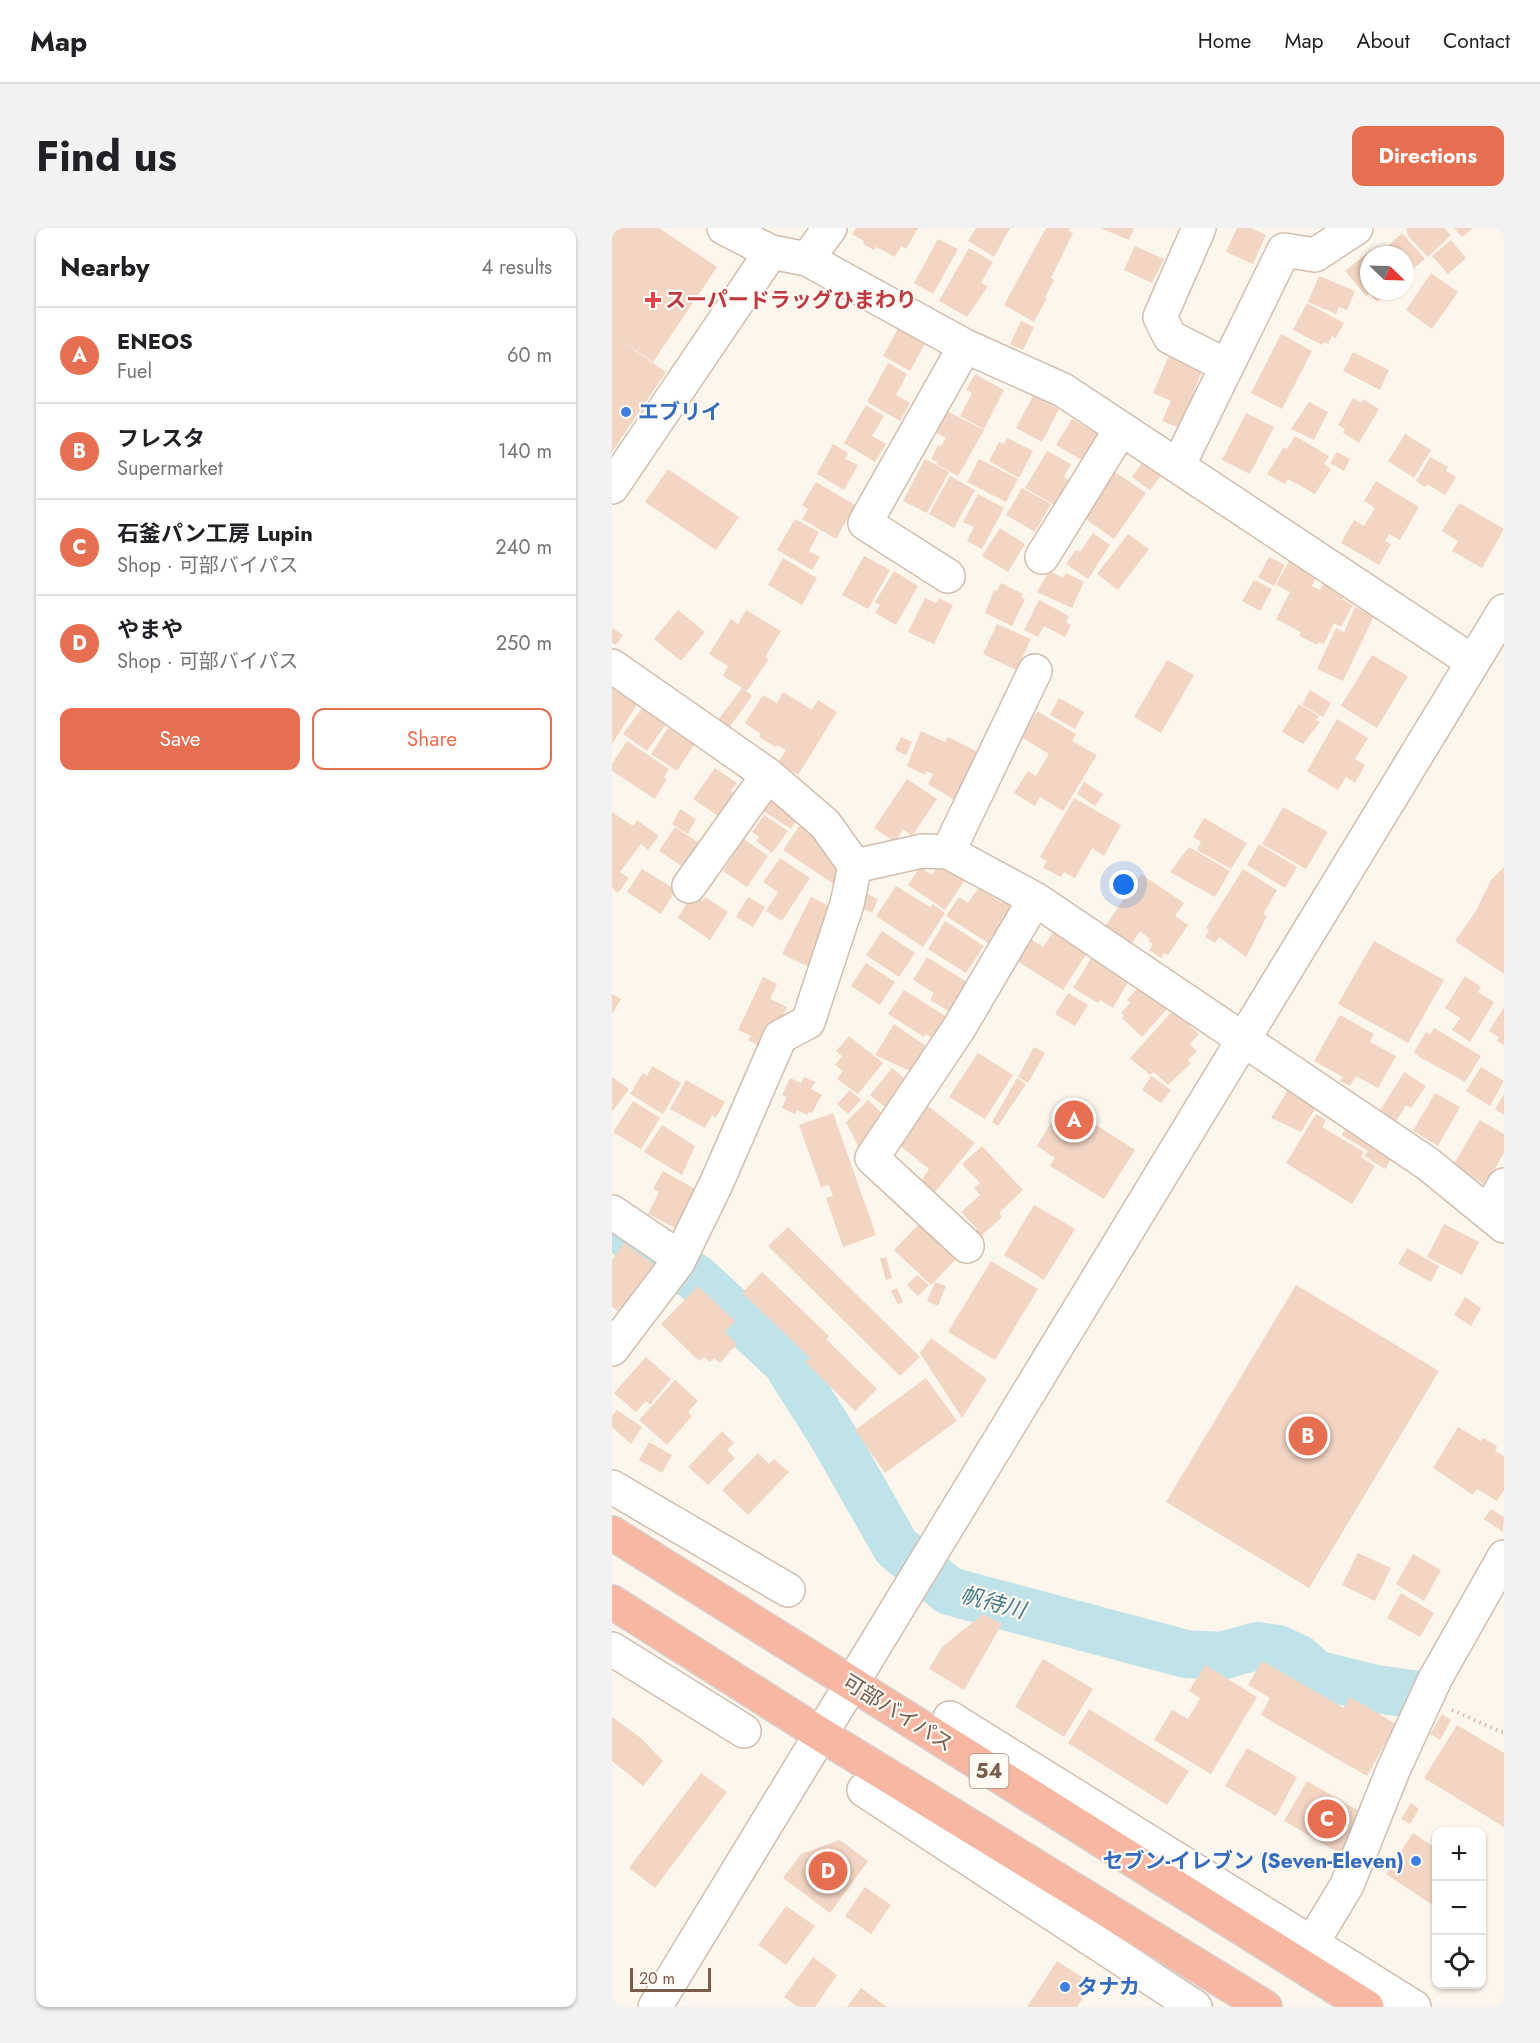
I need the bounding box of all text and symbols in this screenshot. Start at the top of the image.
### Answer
text: Map [30,21,87,62]
text: Home [1198,26,1251,56]
text: Map [1284,26,1324,56]
text: About [1357,26,1410,56]
text: Contact [1443,26,1510,56]
text: Find us [36,126,177,187]
button: Directions [1352,126,1504,186]
north arrow [1360,246,1414,300]
text: Nearby [60,248,149,286]
text: 4 results [481,253,552,282]
place label: スーパードラッグひまわり [665,285,917,315]
marker: スーパードラッグひまわり [646,293,660,307]
text: ENEOS [117,325,193,357]
text: A [72,341,87,370]
text: 60 m [507,341,552,370]
text: Fuel [117,357,152,386]
place label: エブリイ [638,397,722,427]
marker: エブリイ [619,405,633,419]
text: フレスタ [117,422,205,454]
text: B [73,437,86,466]
text: 140 m [498,437,552,466]
text: Supermarket [117,454,223,483]
text: 石釜パン工房 Lupin [117,517,313,549]
text: C [72,533,87,562]
text: 240 m [495,533,552,562]
text: Shop · 可部バイパス [117,551,298,580]
text: やまや [117,613,183,645]
text: D [72,629,87,658]
text: 250 m [496,629,552,658]
text: Shop · 可部バイパス [117,647,298,676]
button: Save [60,708,300,770]
button: Share [312,708,552,770]
your location [1109,870,1138,899]
pin: A [1054,1098,1094,1142]
pin: B [1288,1414,1328,1458]
water label: 帆待川 [957,1578,1031,1627]
street label: 可部バイパス [837,1667,959,1759]
road number: 54 [970,1754,1009,1788]
pin: C [1308,1796,1346,1842]
map controls [1432,1827,1486,1989]
button: + [1432,1827,1486,1881]
place label: セブン-イレブン (Seven-Eleven) [1102,1846,1404,1876]
pin: D [808,1848,848,1894]
marker: セブン-イレブン (Seven-Eleven) [1409,1854,1423,1868]
button: − [1432,1881,1486,1935]
button: locate [1432,1935,1486,1989]
scale bar [630,1965,711,1992]
text: 20 m [639,1967,675,1990]
place label: タナカ [1077,1972,1140,2002]
marker: タナカ [1058,1980,1072,1994]

